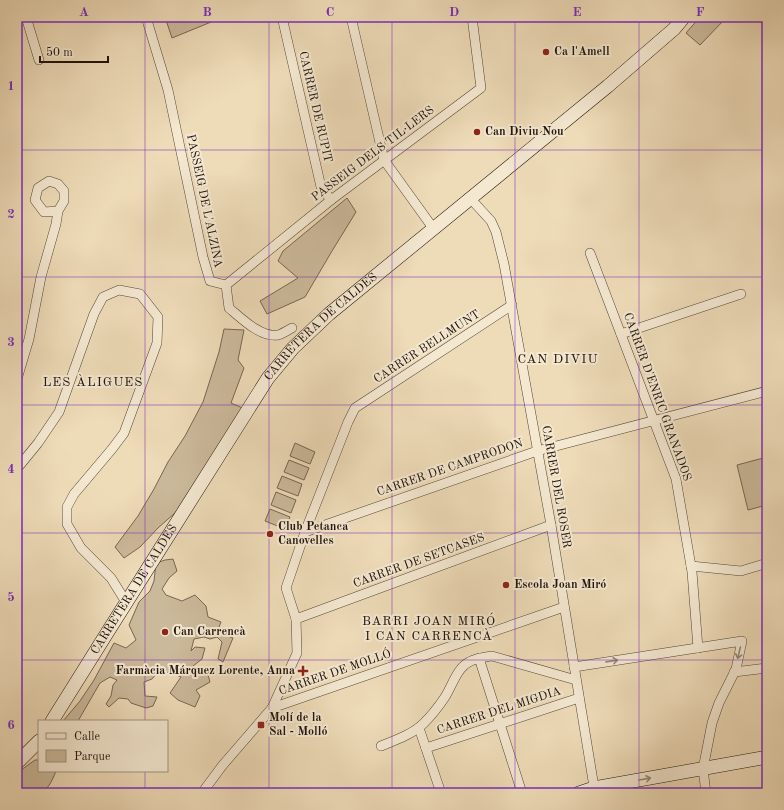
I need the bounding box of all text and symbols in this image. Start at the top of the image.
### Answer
text: A [79,6,89,19]
text: B [202,6,212,19]
text: C [326,6,334,19]
text: D [449,6,459,19]
text: E [573,6,582,19]
text: F [696,6,705,19]
scale bar [40,38,108,64]
text: 50 m [46,46,73,59]
place label: Ca l'Amell [554,46,610,58]
marker: Ca l'Amell [541,47,551,57]
street label: CARRER DE RUPIT [296,50,334,164]
text: 1 [7,80,15,93]
street label: PASSEIG DELS TIL·LERS [310,104,436,204]
place label: Can Diviu Nou [485,126,564,138]
marker: Can Diviu Nou [472,127,482,137]
street label: PASSEIG DE L'ALZINA [184,133,224,269]
text: 2 [7,208,15,221]
street label: CARRETERA DE CALDES [262,271,380,383]
street label: CARRER BELLMUNT [372,308,482,386]
street label: CARRER D'ENRIC GRANADOS [621,311,693,483]
text: 3 [7,336,15,349]
district label: CAN DIVIU [517,353,599,366]
district label: LES ÀLIGUES [43,374,143,389]
street label: CARRER DEL ROSER [539,425,573,550]
street label: CARRER DE CAMPRODON [375,437,525,499]
text: 4 [7,463,15,476]
place label: Club Petanca Canovelles [278,521,348,547]
street label: CARRETERA DE CALDES [89,523,180,657]
marker: Club Petanca Canovelles [265,529,275,539]
street label: CARRER DE SETCASES [352,532,486,590]
place label: Escola Joan Miró [514,579,606,591]
marker: Escola Joan Miró [501,580,511,590]
text: 5 [7,591,15,604]
district label: BARRI JOAN MIRÓ I CAN CARRENCÀ [362,612,496,643]
place label: Can Carrencà [173,626,246,638]
marker: Can Carrencà [160,627,170,637]
street label: CARRER DE MOLLÓ [276,644,393,698]
one-way arrow [735,647,743,660]
one-way arrow [605,657,618,665]
place label: Farmàcia Márquez Lorente, Anna [115,665,295,677]
marker: Farmàcia Márquez Lorente, Anna [298,666,308,676]
street label: CARRER DEL MIGDIA [435,685,563,737]
place label: Molí de la Sal - Molló [269,712,328,738]
text: 6 [7,719,15,732]
legend [38,720,168,772]
marker: Molí de la Sal - Molló [256,720,266,730]
text: Calle [74,731,100,743]
text: Parque [74,751,111,763]
one-way arrow [638,775,651,783]

